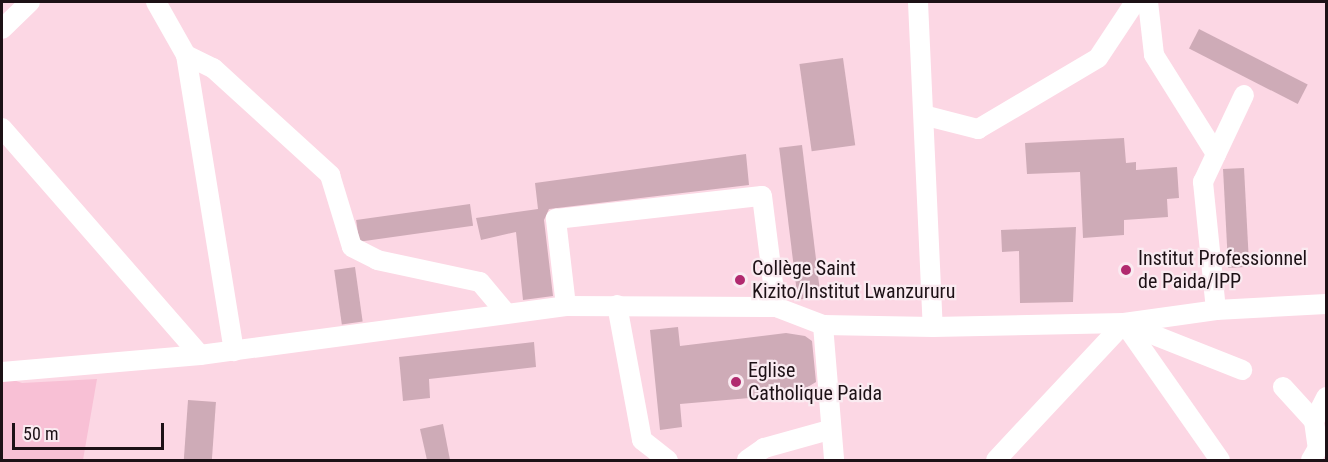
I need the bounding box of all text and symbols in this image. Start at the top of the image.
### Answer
place label: Institut Professionnel de Paida/IPP [1138,246,1307,293]
place label: Collège Saint Kizito/Institut Lwanzururu [752,256,955,303]
marker: Institut Professionnel de Paida/IPP [1119,263,1133,277]
marker: Collège Saint Kizito/Institut Lwanzururu [733,273,747,287]
place label: Eglise Catholique Paida [748,358,882,405]
marker: Eglise Catholique Paida [729,375,743,389]
scale bar [15,411,166,449]
text: 50 m [23,423,58,444]

